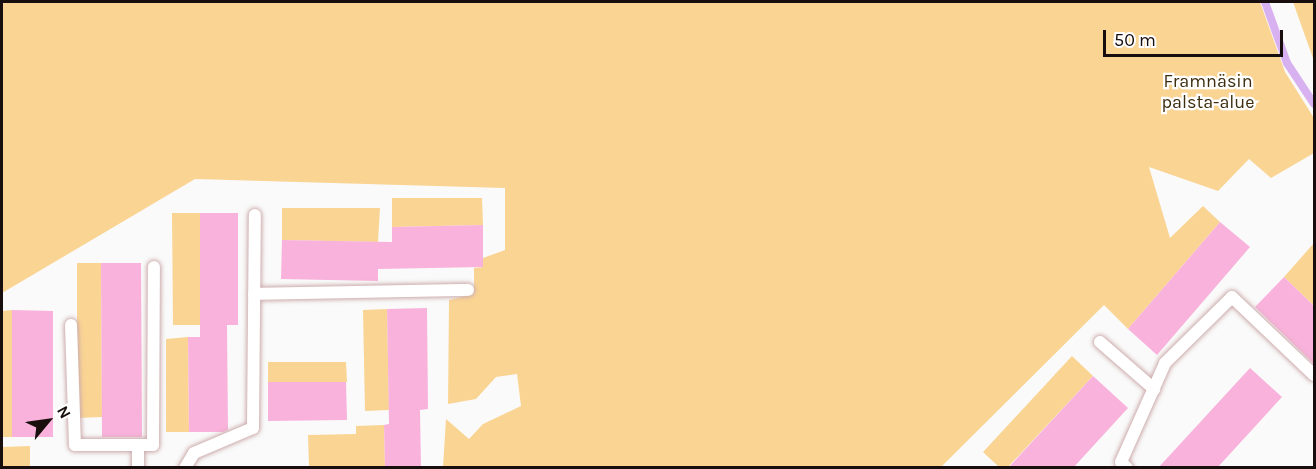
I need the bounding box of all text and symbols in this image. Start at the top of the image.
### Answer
scale bar [1106,18,1286,56]
text: 50 m [1114,29,1156,51]
park label: Framnäsin palsta-alue [1162,71,1254,113]
north arrow [18,391,78,451]
text: N [53,402,75,422]

